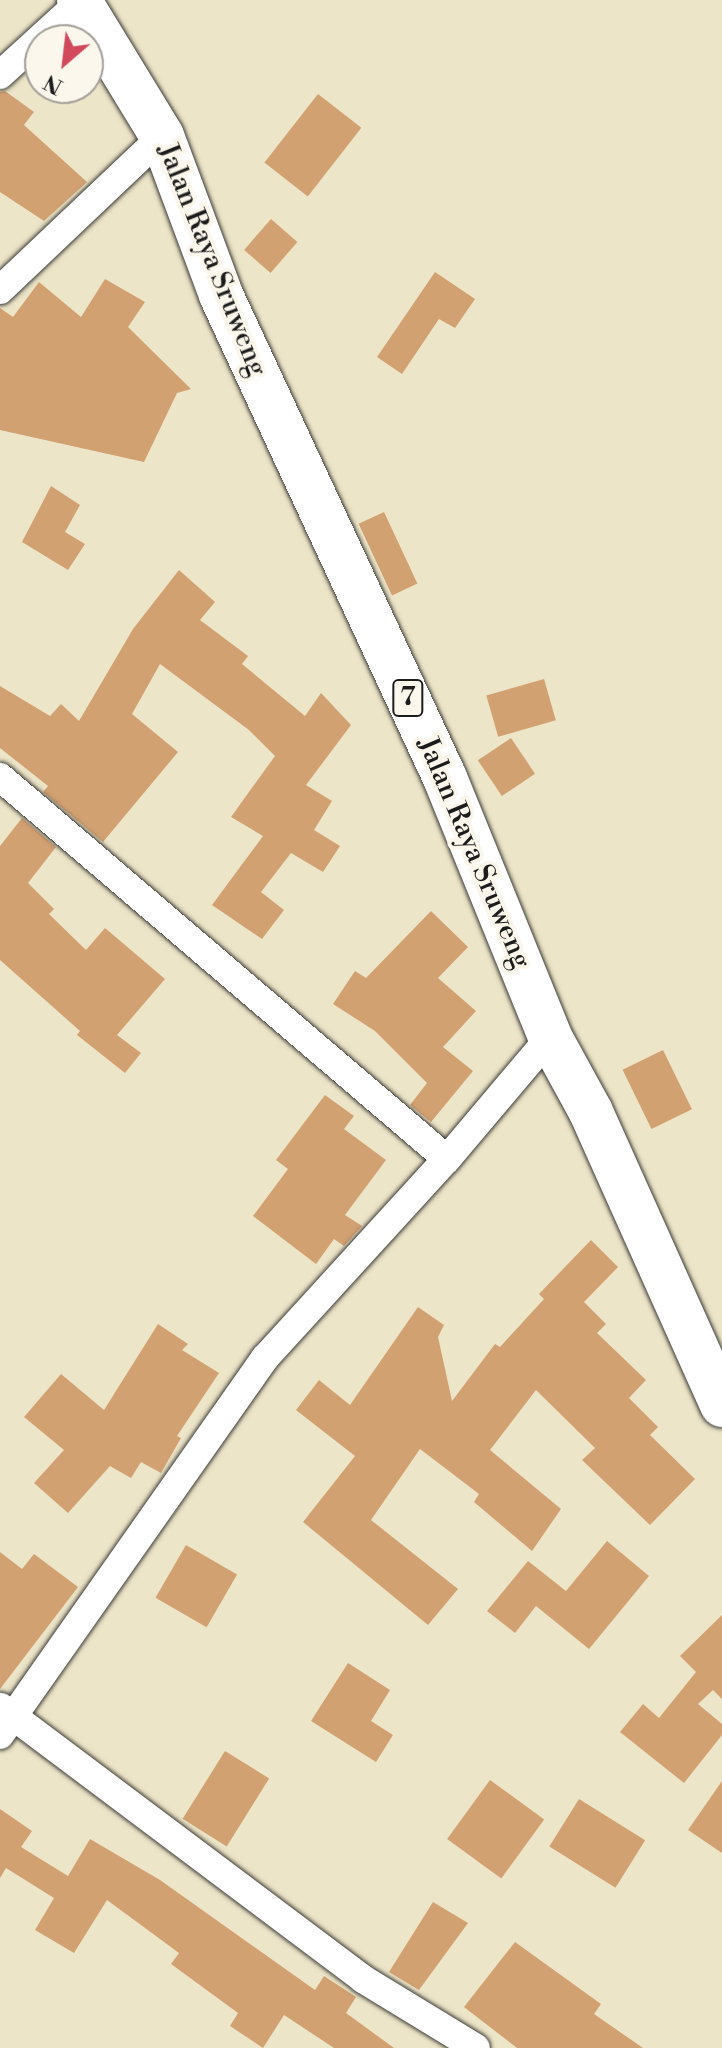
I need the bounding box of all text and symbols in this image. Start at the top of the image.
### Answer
north arrow [24,24,104,104]
text: N [39,68,67,100]
street label: Jalan Raya Sruweng [150,139,274,381]
road number: 7 [392,676,424,720]
street label: Jalan Raya Sruweng [410,732,538,974]

